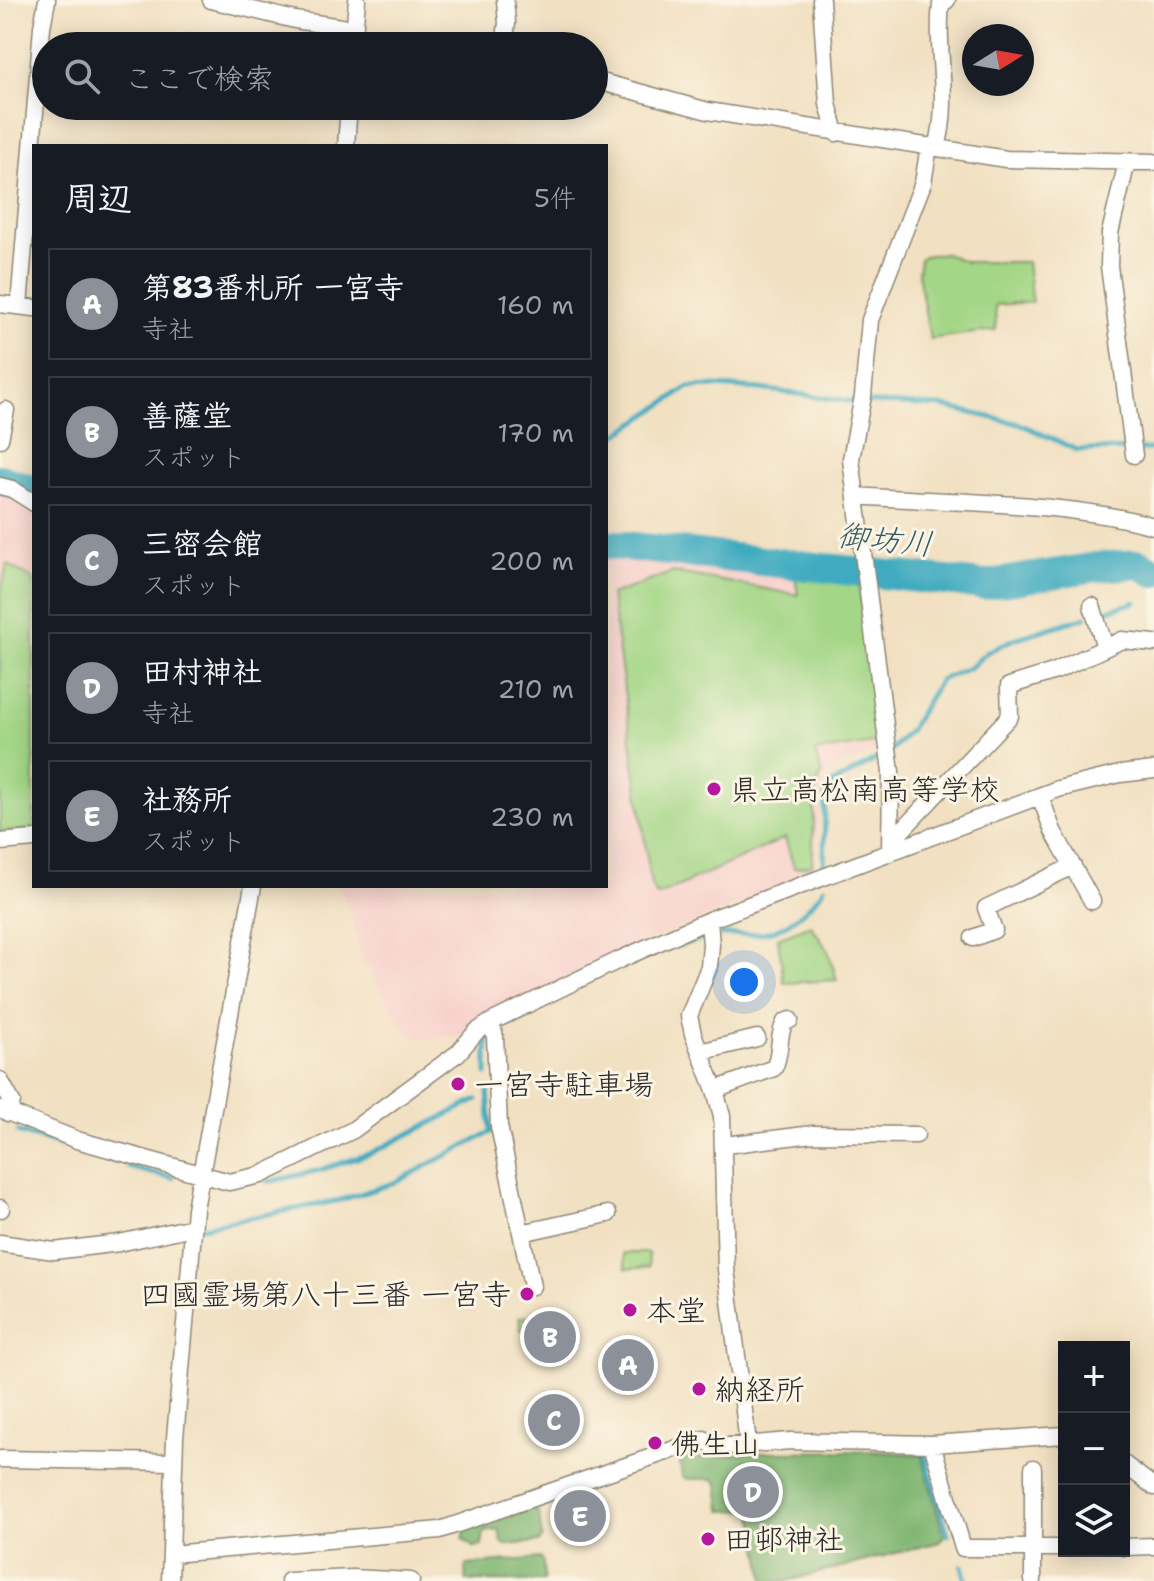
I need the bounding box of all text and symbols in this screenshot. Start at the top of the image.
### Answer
north arrow [962,24,1034,96]
search box [32,32,608,120]
icon: search [60,54,104,98]
text: ここで検索 [124,58,274,99]
text: 周辺 [64,175,132,221]
text: 5件 [534,180,576,215]
text: 第83番札所 一宮寺 [142,267,404,308]
text: A [82,287,102,322]
text: 160 m [497,287,574,322]
text: 寺社 [142,311,194,346]
text: 善薩堂 [142,395,232,436]
text: B [84,415,100,450]
text: 170 m [497,415,574,450]
text: スポット [142,439,246,474]
water label: 御坊川 [835,513,935,565]
text: 三密会館 [142,523,262,564]
text: C [84,543,100,578]
text: 200 m [489,543,574,578]
text: スポット [142,567,246,602]
text: 田村神社 [142,651,262,692]
text: D [83,671,101,706]
text: 210 m [497,671,574,706]
text: 寺社 [142,695,194,730]
place label: 県立高松南高等学校 [730,769,1000,810]
text: 社務所 [142,779,232,820]
marker: 県立高松南高等学校 [705,780,723,798]
text: E [83,799,101,834]
text: 230 m [490,799,574,834]
text: スポット [142,823,246,858]
your location [724,962,764,1002]
place label: 一宮寺駐車場 [474,1064,654,1105]
marker: 一宮寺駐車場 [449,1075,467,1093]
place label: 四國霊場第八十三番 一宮寺 [141,1274,511,1315]
marker: 四國霊場第八十三番 一宮寺 [518,1285,536,1303]
place label: 本堂 [646,1290,706,1331]
marker: 本堂 [621,1301,639,1319]
pin: B [524,1307,576,1367]
pin: A [602,1335,654,1395]
map controls [1058,1341,1130,1557]
button: + [1058,1341,1130,1413]
place label: 納経所 [715,1369,805,1410]
marker: 納経所 [690,1380,708,1398]
pin: C [528,1390,580,1450]
button: − [1058,1413,1130,1485]
place label: 佛生山 [671,1423,761,1464]
marker: 佛生山 [646,1434,664,1452]
pin: D [727,1462,779,1522]
button: layers [1058,1485,1130,1557]
pin: E [554,1486,606,1546]
place label: 田邨神社 [724,1519,844,1560]
marker: 田邨神社 [699,1530,717,1548]

